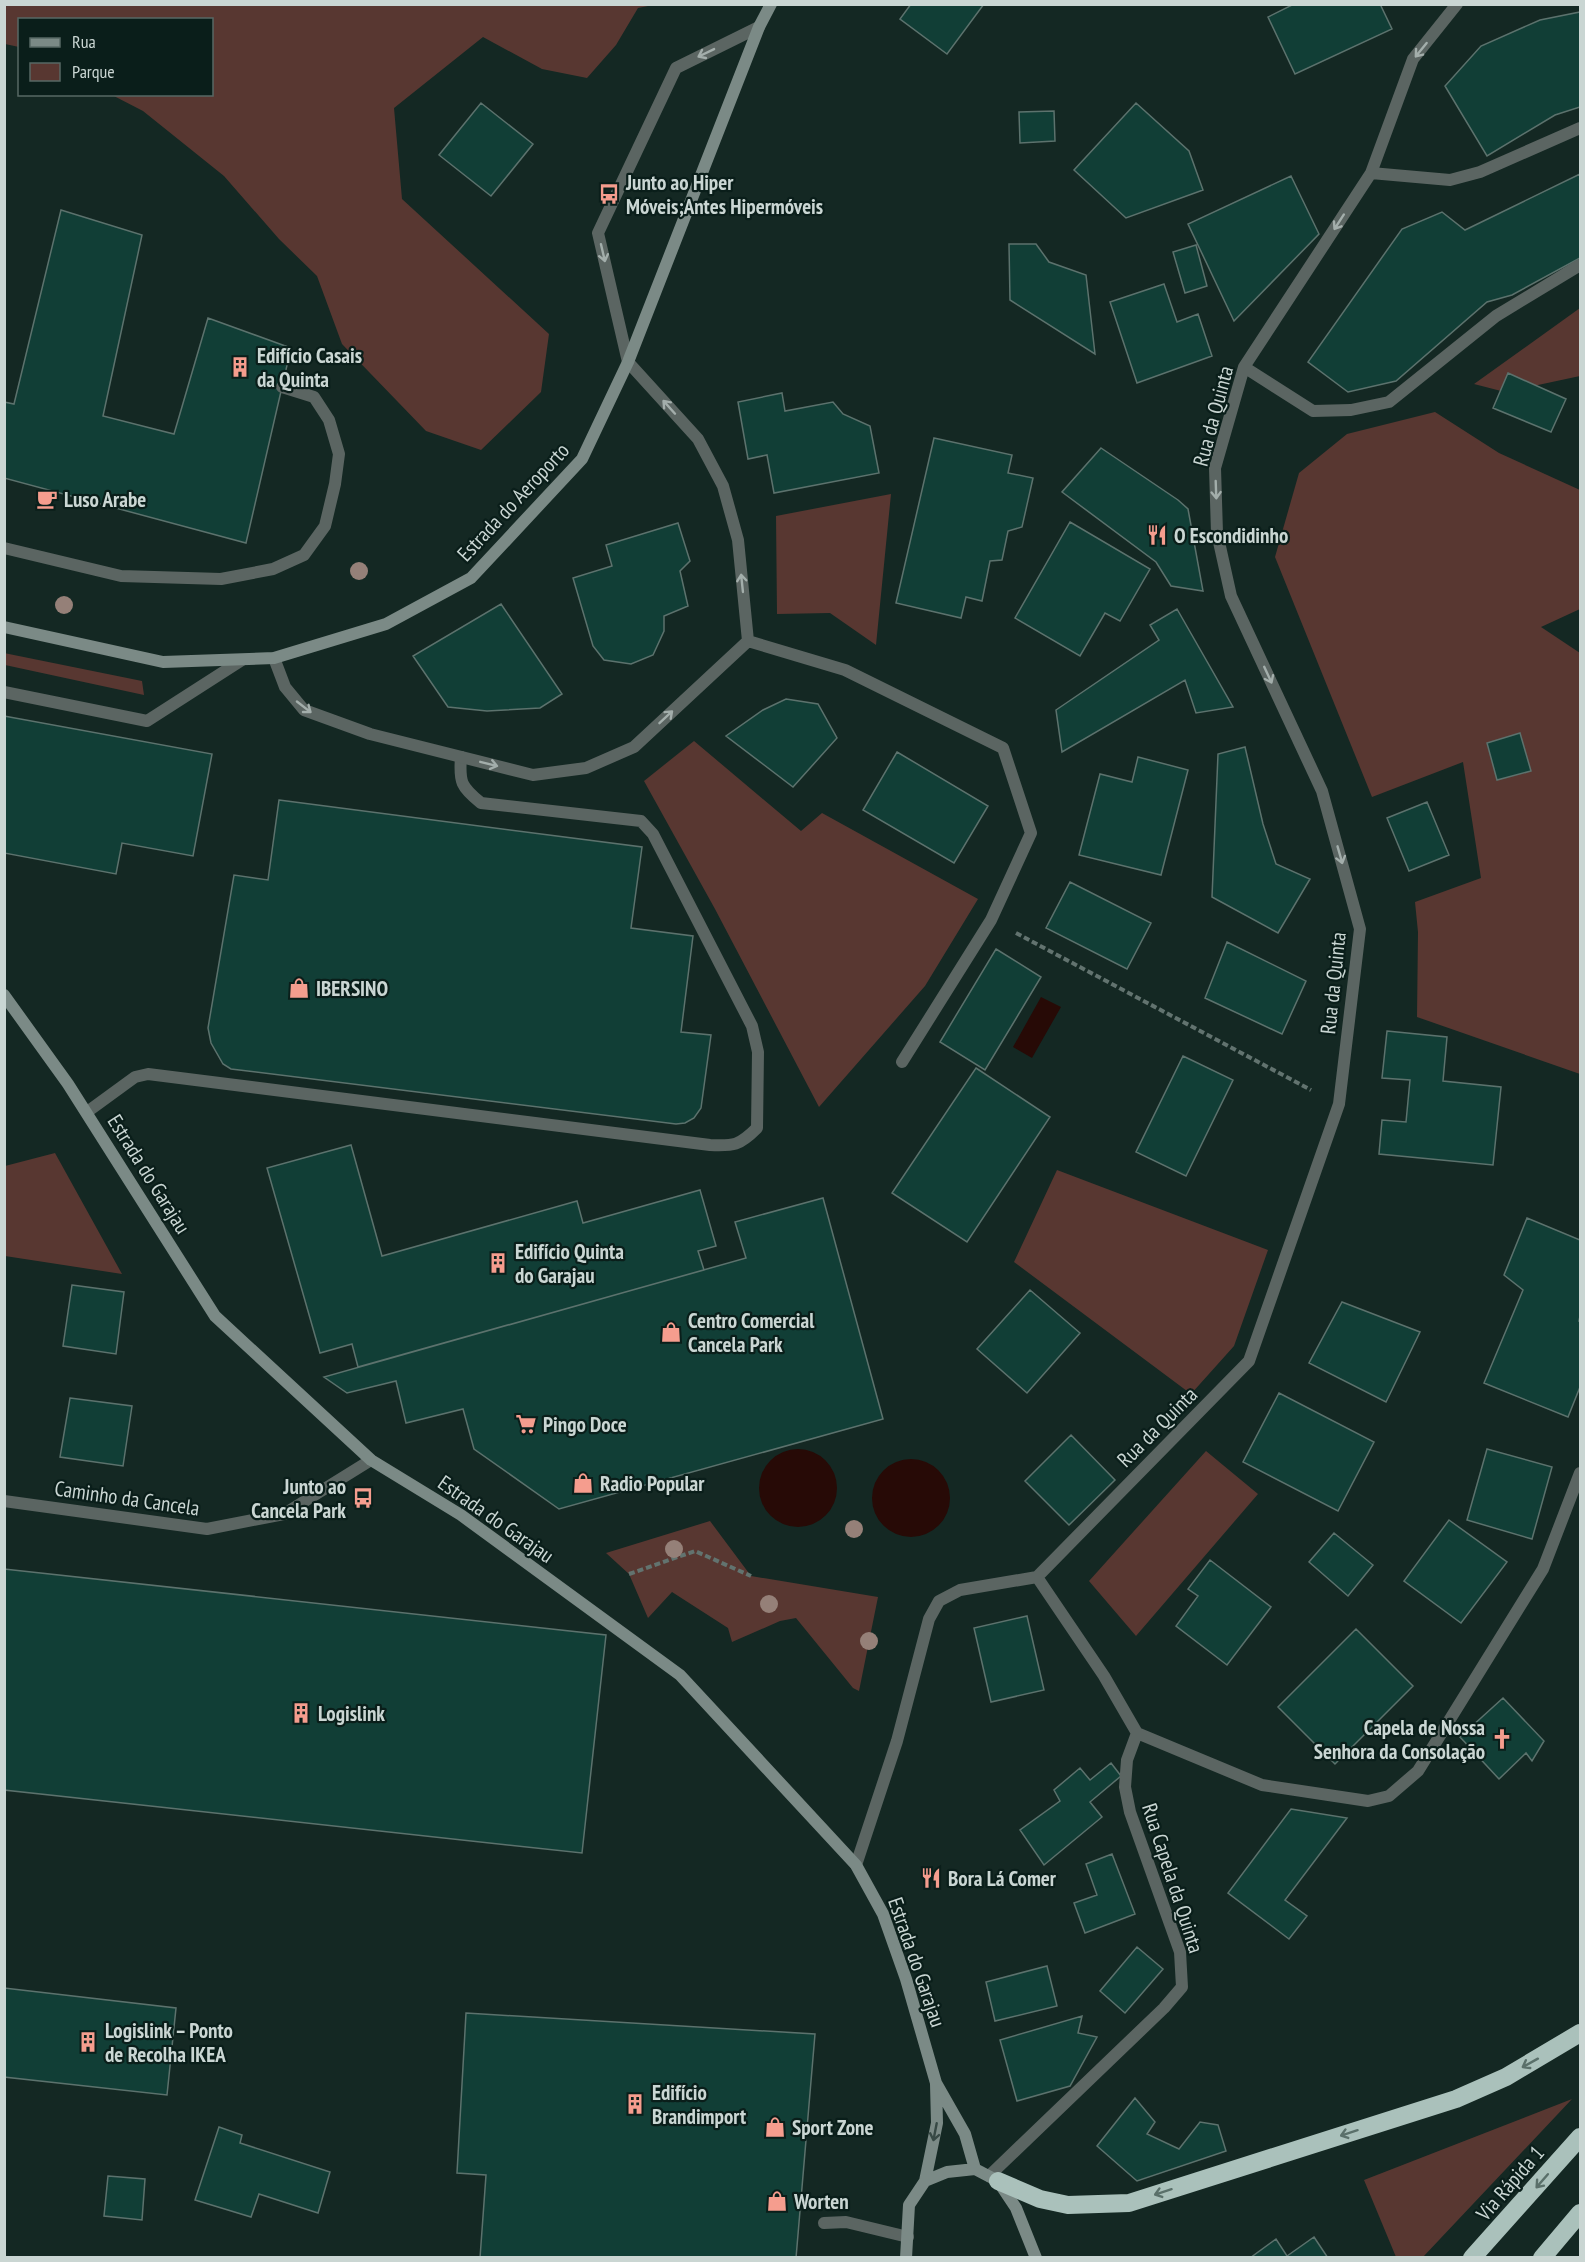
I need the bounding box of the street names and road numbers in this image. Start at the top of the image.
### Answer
street label: Rua da Quinta [1187,363,1239,469]
street label: Estrada do Aeroporto [451,437,575,567]
street label: Rua da Quinta [1314,931,1352,1035]
street label: Estrada do Garajau [102,1109,196,1239]
street label: Rua da Quinta [1111,1381,1203,1473]
street label: Estrada do Garajau [433,1469,559,1569]
street label: Caminho da Cancela [53,1474,201,1522]
street label: Rua Capela da Quinta [1136,1800,1210,1956]
street label: Estrada do Garajau [882,1894,952,2030]
street label: Via Rápida 1 [1469,2140,1550,2227]

